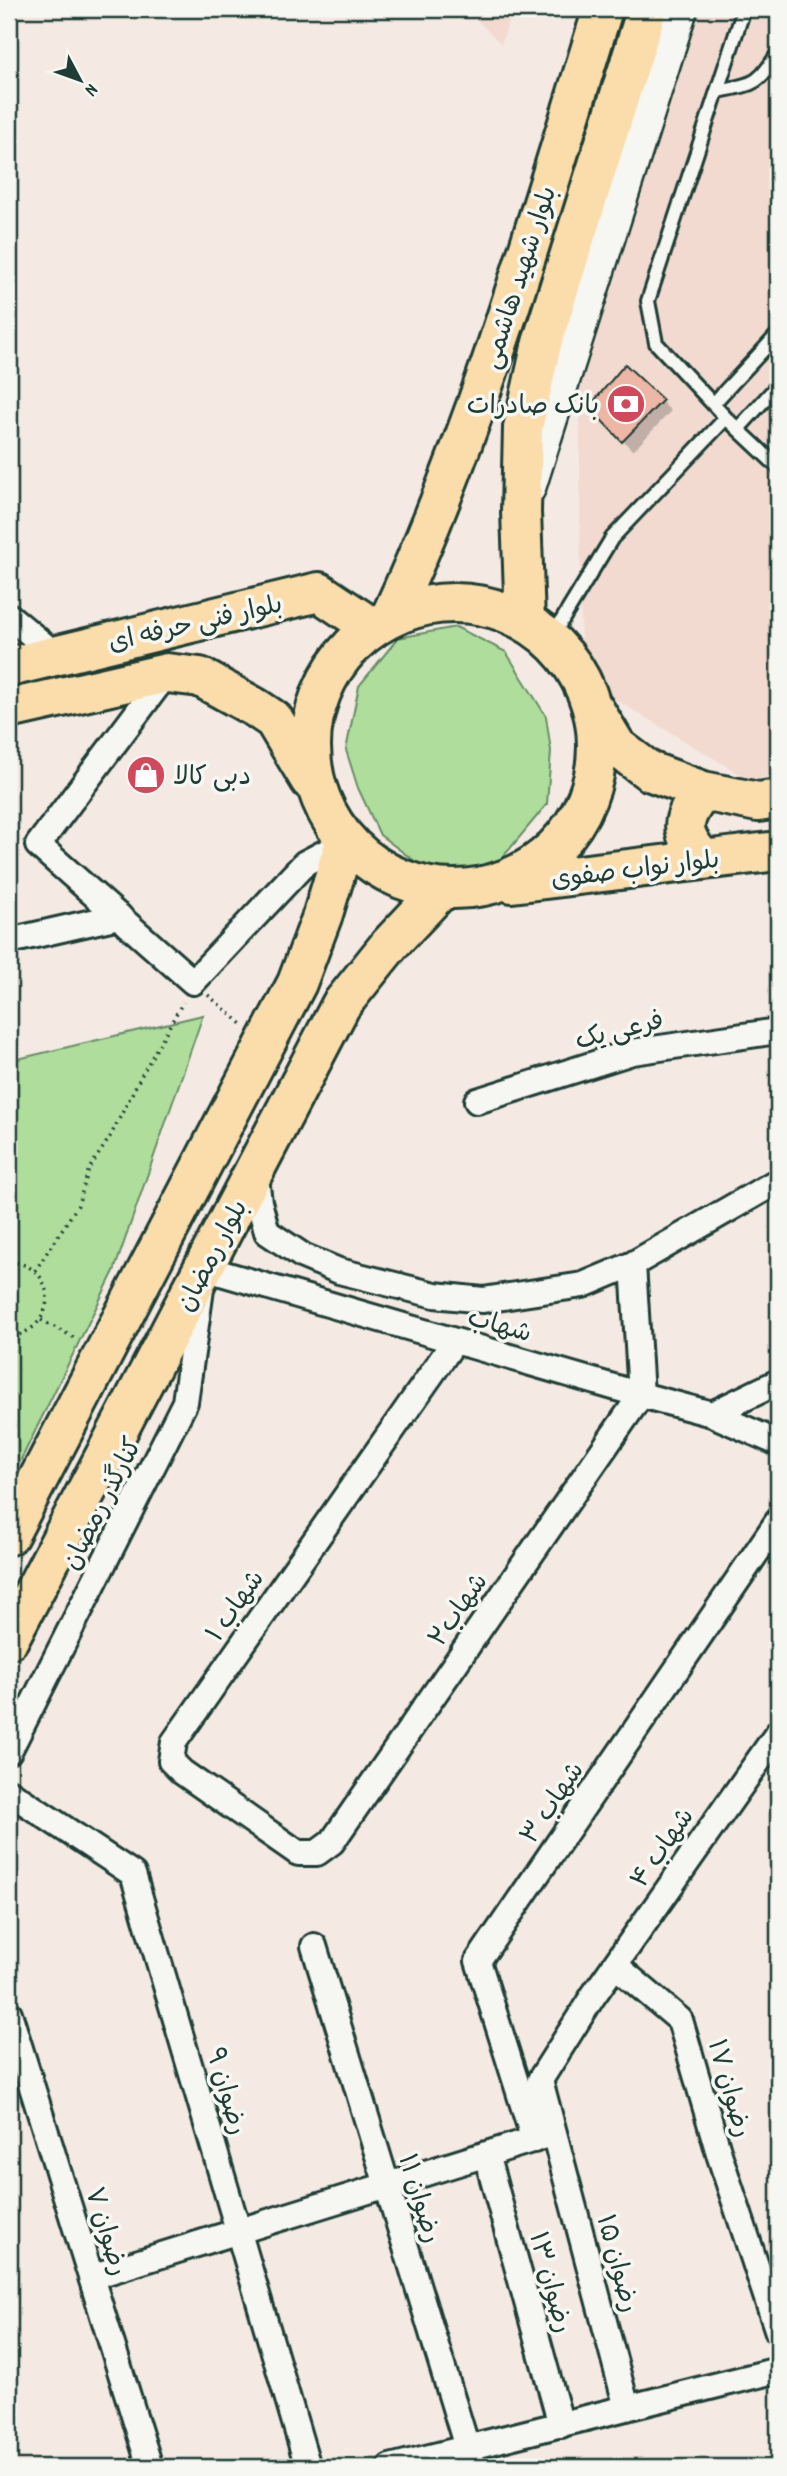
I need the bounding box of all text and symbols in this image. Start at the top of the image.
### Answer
north arrow [46,46,116,116]
text: N [77,76,103,101]
street label: بلوار شهید هاشمی [474,182,568,374]
bank icon: بانک صادرات [605,383,647,425]
place label: بانک صادرات [467,389,599,426]
street label: بلوار فنی حرفه ای [105,587,287,663]
shop icon: دبی کالا [125,754,167,796]
place label: دبی کالا [173,760,251,797]
street label: بلوار نواب صفوی [549,843,722,900]
street label: فرعی یک [572,1004,668,1061]
street label: بلوار رمضان [169,1194,259,1319]
street label: شهاب [463,1301,535,1354]
street label: کنارگذر رمضان [55,1432,153,1577]
street label: شهاب ۱ [199,1563,275,1651]
street label: شهاب۲ [421,1567,499,1655]
street label: شهاب ۳ [513,1755,595,1853]
street label: شهاب ۴ [623,1801,705,1897]
street label: رضوان ۱۷ [696,2036,759,2142]
street label: رضوان ۹ [195,2044,255,2140]
street label: رضوان ۱۱ [387,2150,449,2248]
street label: رضوان ۷ [74,2183,136,2281]
street label: رضوان ۱۵ [585,2211,646,2317]
street label: رضوان ۱۳ [517,2228,580,2338]

